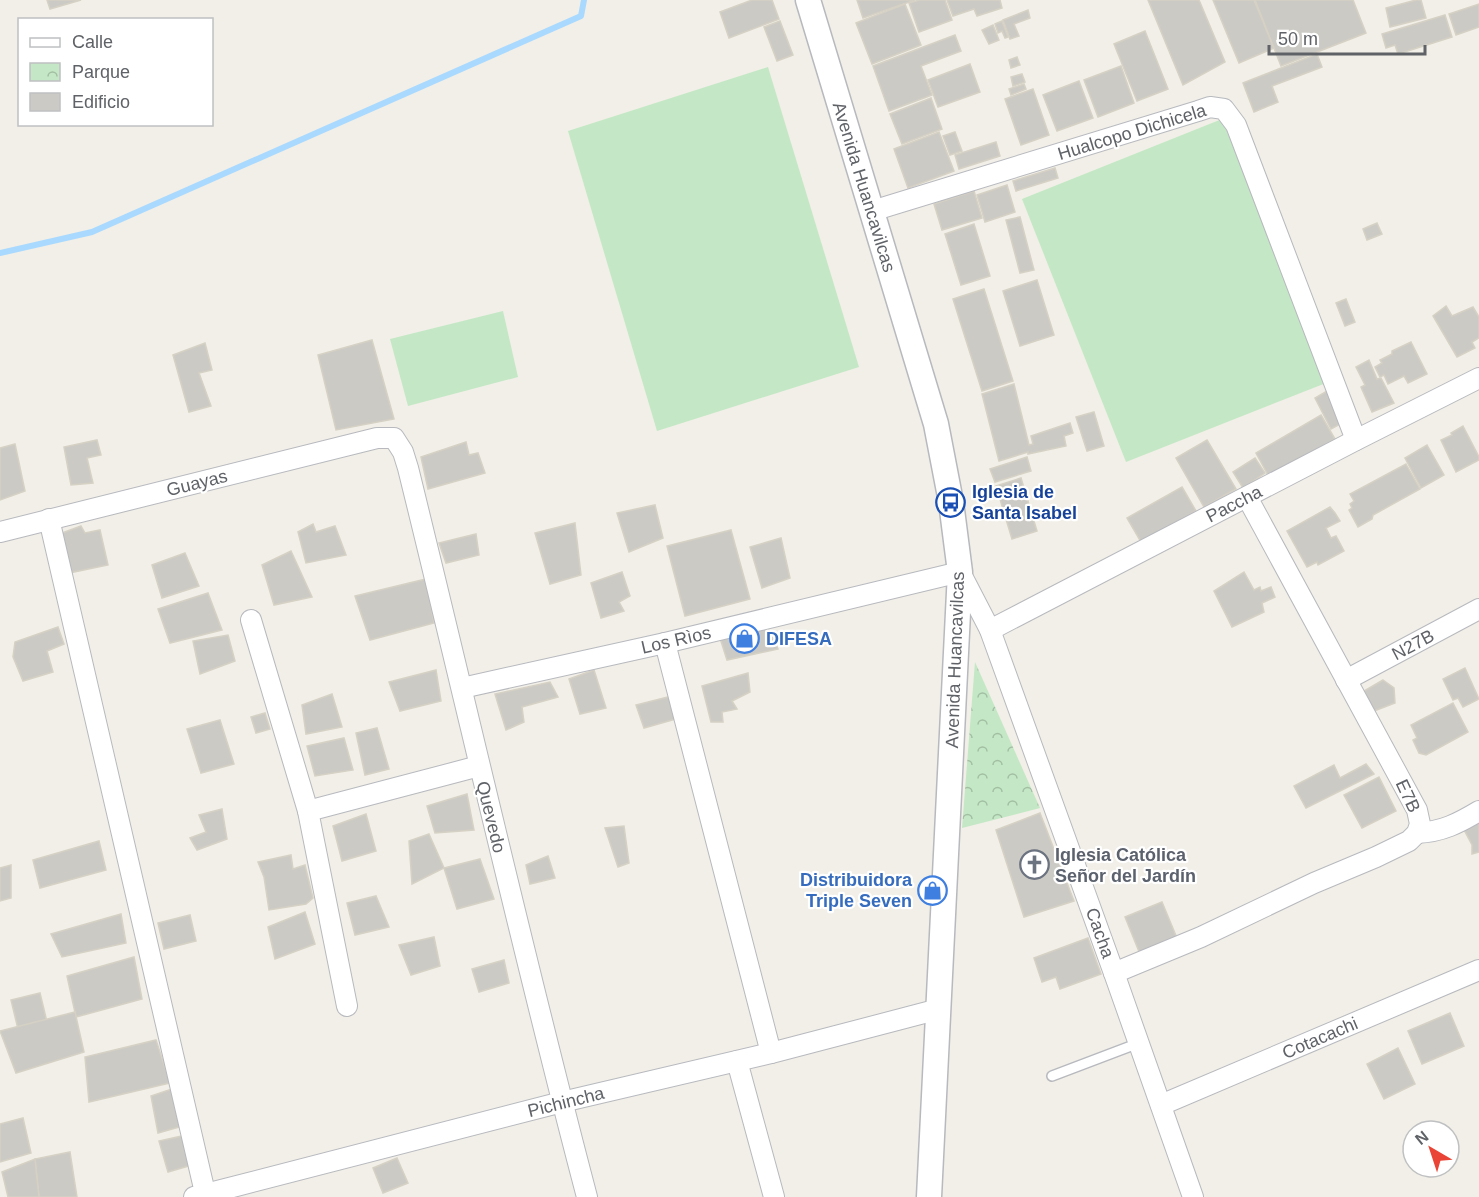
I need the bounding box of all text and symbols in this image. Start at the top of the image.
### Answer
legend [18,18,213,126]
scale bar [1269,18,1425,56]
text: 50 m [1278,29,1318,49]
text: Calle [72,32,113,52]
text: Parque [72,62,130,82]
text: Edificio [72,92,130,112]
street label: Avenida Huancavilcas [829,100,899,274]
street label: Hualcopo Dichicela [1055,100,1210,164]
street label: Guayas [164,466,230,500]
street label: Paccha [1203,481,1266,527]
place label: Iglesia de Santa Isabel [972,482,1077,523]
bus stop icon: Iglesia de Santa Isabel [935,486,967,518]
street label: Avenida Huancavilcas [942,571,968,749]
street label: Los Rìos [639,622,713,658]
shop icon: DIFESA [729,623,761,655]
street label: N27B [1388,626,1438,664]
place label: DIFESA [766,629,832,649]
street label: E7B [1392,776,1424,816]
street label: Quevedo [472,779,510,855]
place label: Iglesia Católica Señor del Jardín [1055,845,1196,886]
church icon: Iglesia Católica Señor del Jardín [1018,849,1050,881]
place label: Distribuidora Triple Seven [800,870,913,911]
shop icon: Distribuidora Triple Seven [917,874,949,906]
street label: Cacha [1082,905,1119,962]
street label: Cotacachi [1279,1013,1361,1063]
street label: Pichincha [526,1083,607,1121]
north arrow [1401,1119,1461,1179]
text: N [1412,1127,1432,1148]

